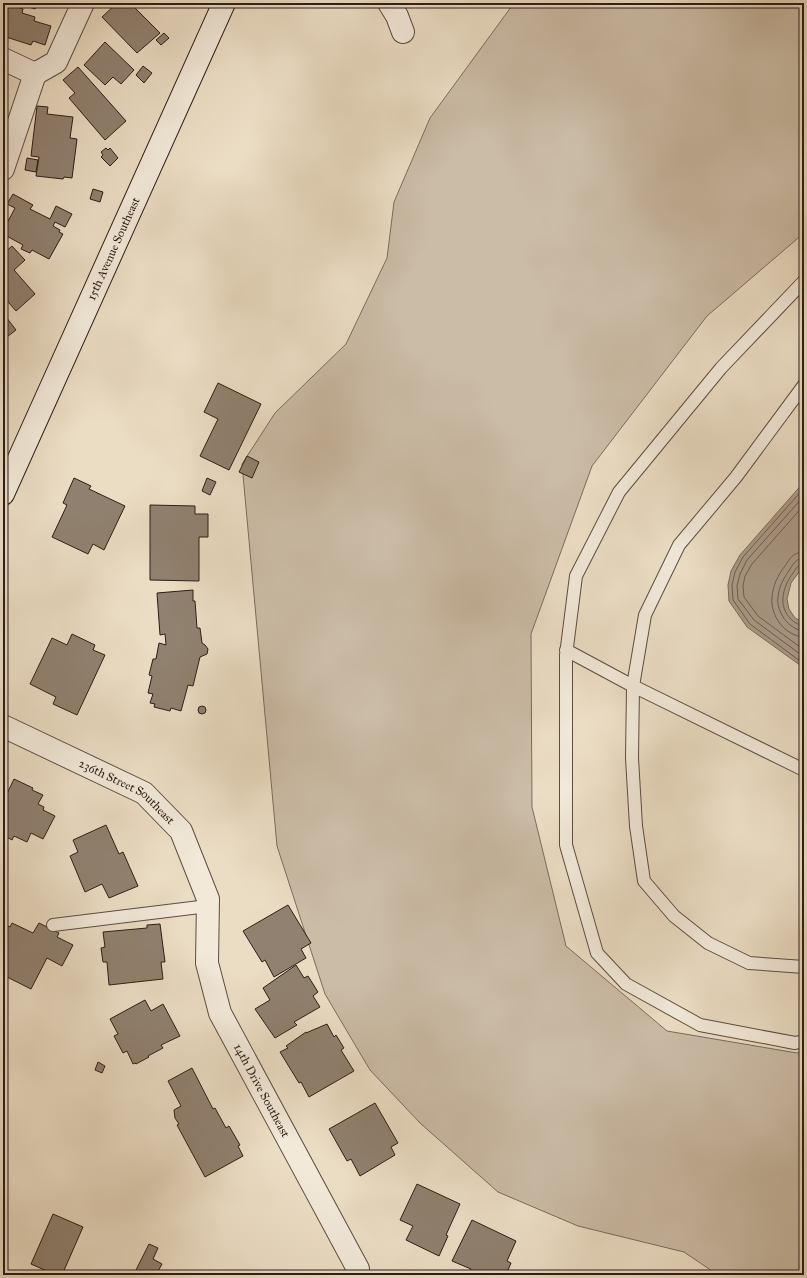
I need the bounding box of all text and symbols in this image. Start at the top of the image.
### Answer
street label: 15th Avenue Southeast [84,194,143,302]
street label: 236th Street Southeast [77,756,178,828]
street label: 14th Drive Southeast [231,1041,293,1140]

